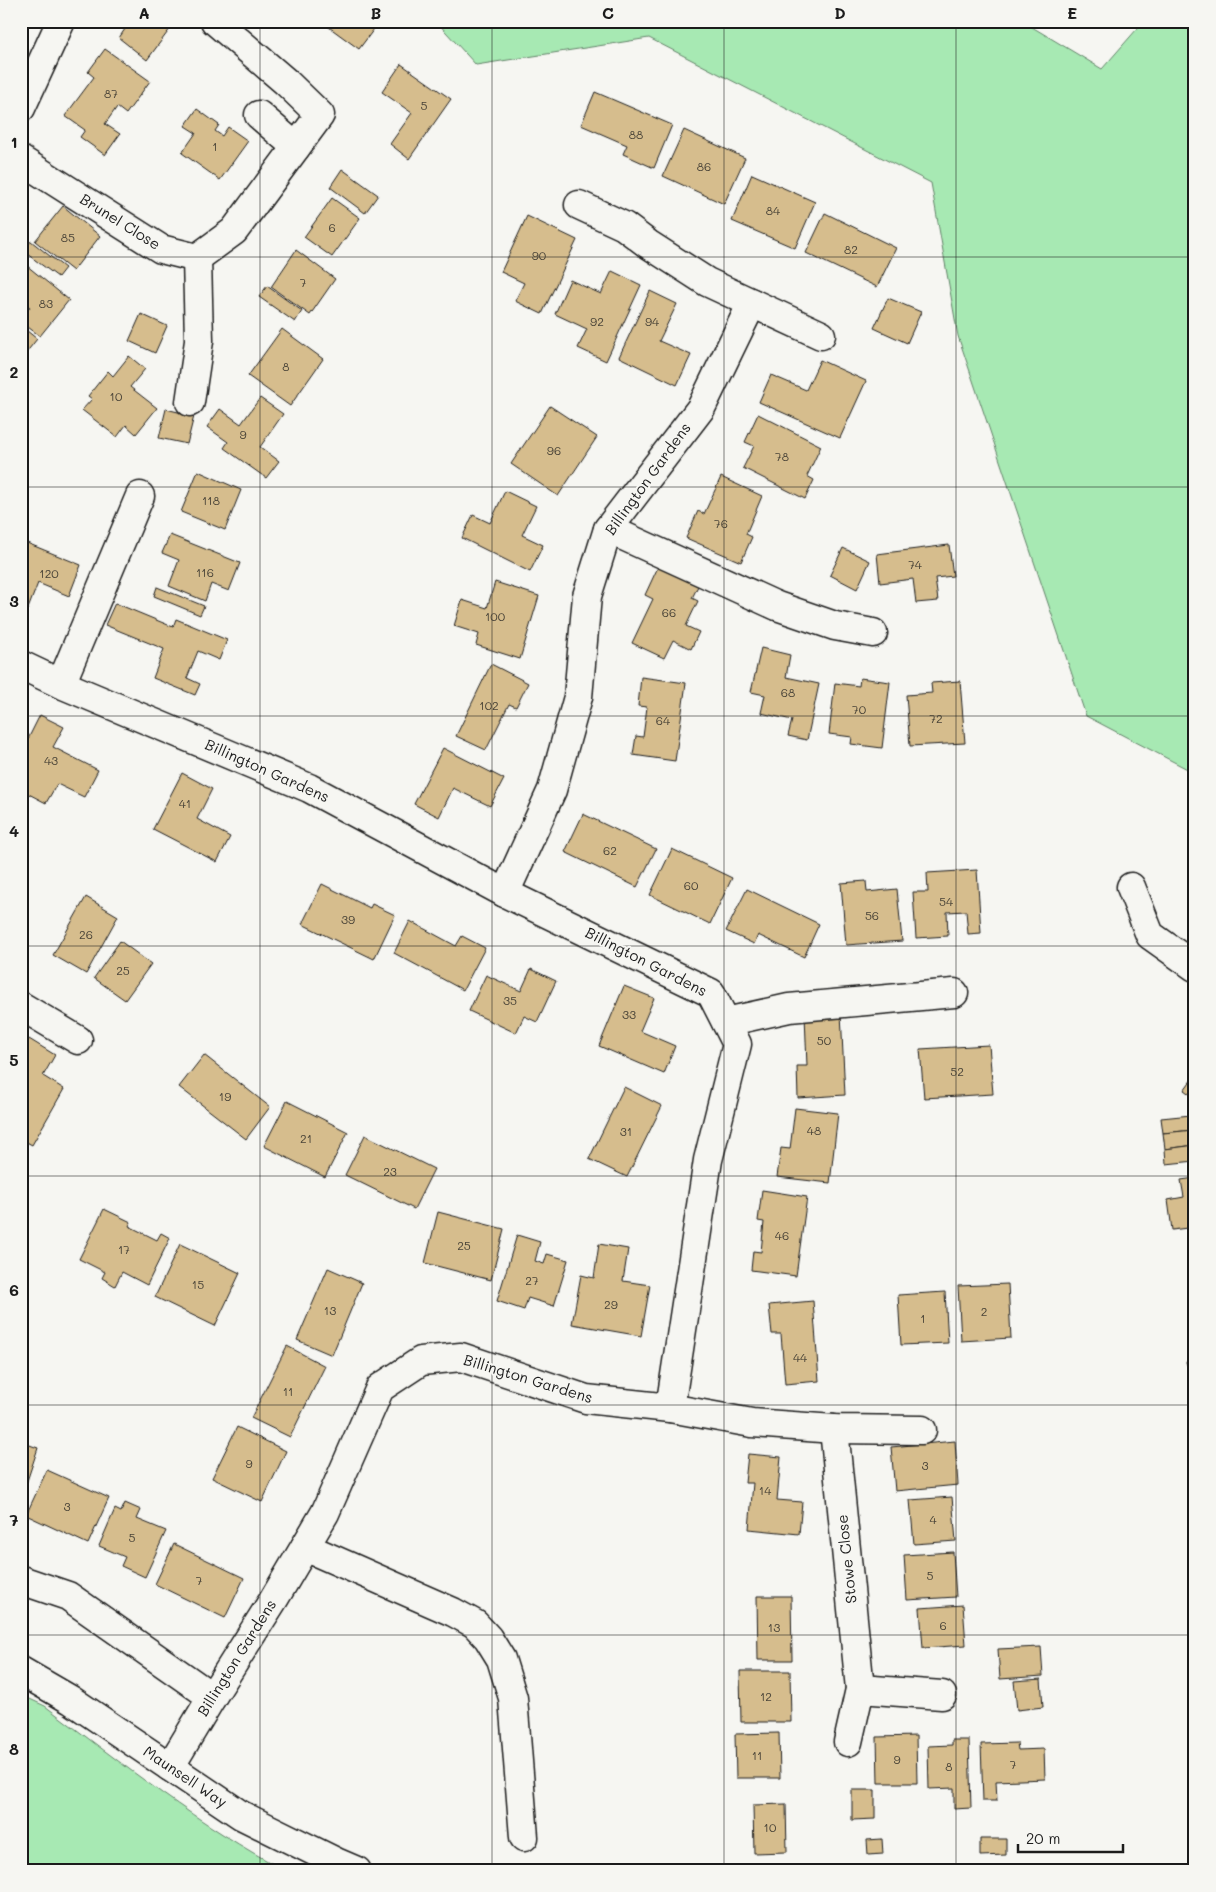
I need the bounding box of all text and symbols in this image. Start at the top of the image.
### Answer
text: A [138,2,150,23]
text: B [371,2,381,23]
text: C [602,2,614,23]
text: D [834,2,846,23]
text: E [1067,2,1077,23]
house number: 87 [104,85,118,101]
house number: 5 [421,97,428,113]
house number: 88 [629,126,643,142]
text: 1 [10,131,18,152]
house number: 1 [212,138,218,154]
house number: 86 [697,158,711,174]
street label: Brunel Close [77,189,164,254]
house number: 84 [766,202,780,218]
house number: 6 [328,219,336,235]
house number: 85 [61,229,75,245]
house number: 82 [844,241,858,257]
house number: 90 [532,247,547,263]
house number: 7 [300,274,307,290]
house number: 83 [39,295,53,311]
house number: 92 [590,313,604,329]
house number: 94 [645,313,659,329]
house number: 8 [282,358,290,374]
text: 2 [10,361,19,382]
house number: 10 [110,388,123,404]
street label: Billington Gardens [600,418,695,539]
house number: 9 [239,426,247,442]
house number: 96 [547,442,561,458]
house number: 78 [775,448,789,464]
house number: 118 [202,492,220,508]
house number: 76 [714,515,728,531]
house number: 74 [908,556,922,572]
house number: 116 [196,564,214,580]
house number: 120 [39,565,59,581]
text: 3 [9,590,19,611]
house number: 66 [662,604,676,620]
house number: 100 [485,608,506,624]
house number: 68 [781,684,795,700]
house number: 102 [479,697,499,713]
house number: 70 [852,701,867,717]
house number: 72 [929,710,943,726]
house number: 64 [656,712,670,728]
street label: Billington Gardens [202,734,333,806]
house number: 43 [44,752,58,768]
house number: 41 [179,795,191,811]
text: 4 [9,820,19,841]
house number: 62 [603,842,617,858]
house number: 60 [684,877,699,893]
house number: 54 [939,893,953,909]
house number: 56 [865,907,879,923]
house number: 39 [341,911,355,927]
street label: Billington Gardens [582,922,711,1000]
house number: 26 [79,926,93,942]
house number: 25 [116,962,130,978]
house number: 35 [503,992,517,1008]
house number: 33 [622,1006,636,1022]
house number: 50 [817,1032,832,1048]
text: 5 [9,1049,19,1070]
house number: 52 [950,1063,964,1079]
house number: 19 [219,1088,231,1104]
house number: 48 [807,1122,821,1138]
house number: 31 [620,1123,632,1139]
house number: 21 [300,1130,312,1146]
house number: 23 [383,1163,397,1179]
house number: 46 [775,1227,789,1243]
house number: 25 [457,1237,471,1253]
house number: 17 [118,1241,130,1257]
house number: 27 [525,1272,539,1288]
house number: 15 [192,1276,204,1292]
text: 6 [9,1279,19,1300]
house number: 29 [604,1296,618,1312]
house number: 13 [324,1302,336,1318]
house number: 2 [981,1303,987,1319]
house number: 1 [920,1310,926,1326]
street label: Billington Gardens [461,1349,595,1407]
house number: 44 [793,1349,807,1365]
house number: 11 [283,1383,293,1399]
house number: 9 [245,1455,253,1471]
house number: 3 [921,1457,929,1473]
house number: 14 [759,1482,771,1498]
house number: 3 [63,1498,71,1514]
text: 7 [10,1509,19,1530]
house number: 4 [929,1511,937,1527]
street label: Stowe Close [831,1513,861,1605]
house number: 5 [129,1529,136,1545]
house number: 5 [927,1567,934,1583]
house number: 7 [196,1572,203,1588]
street label: Billington Gardens [192,1595,280,1720]
house number: 6 [939,1617,947,1633]
house number: 13 [768,1619,780,1635]
house number: 12 [760,1688,772,1704]
text: 8 [9,1738,19,1759]
street label: Maunsell Way [140,1741,232,1812]
house number: 11 [752,1747,762,1763]
house number: 9 [893,1751,901,1767]
house number: 7 [1010,1756,1017,1772]
house number: 8 [945,1758,953,1774]
house number: 10 [764,1819,777,1835]
scale bar [1018,1822,1124,1854]
text: 20 m [1026,1828,1060,1848]

